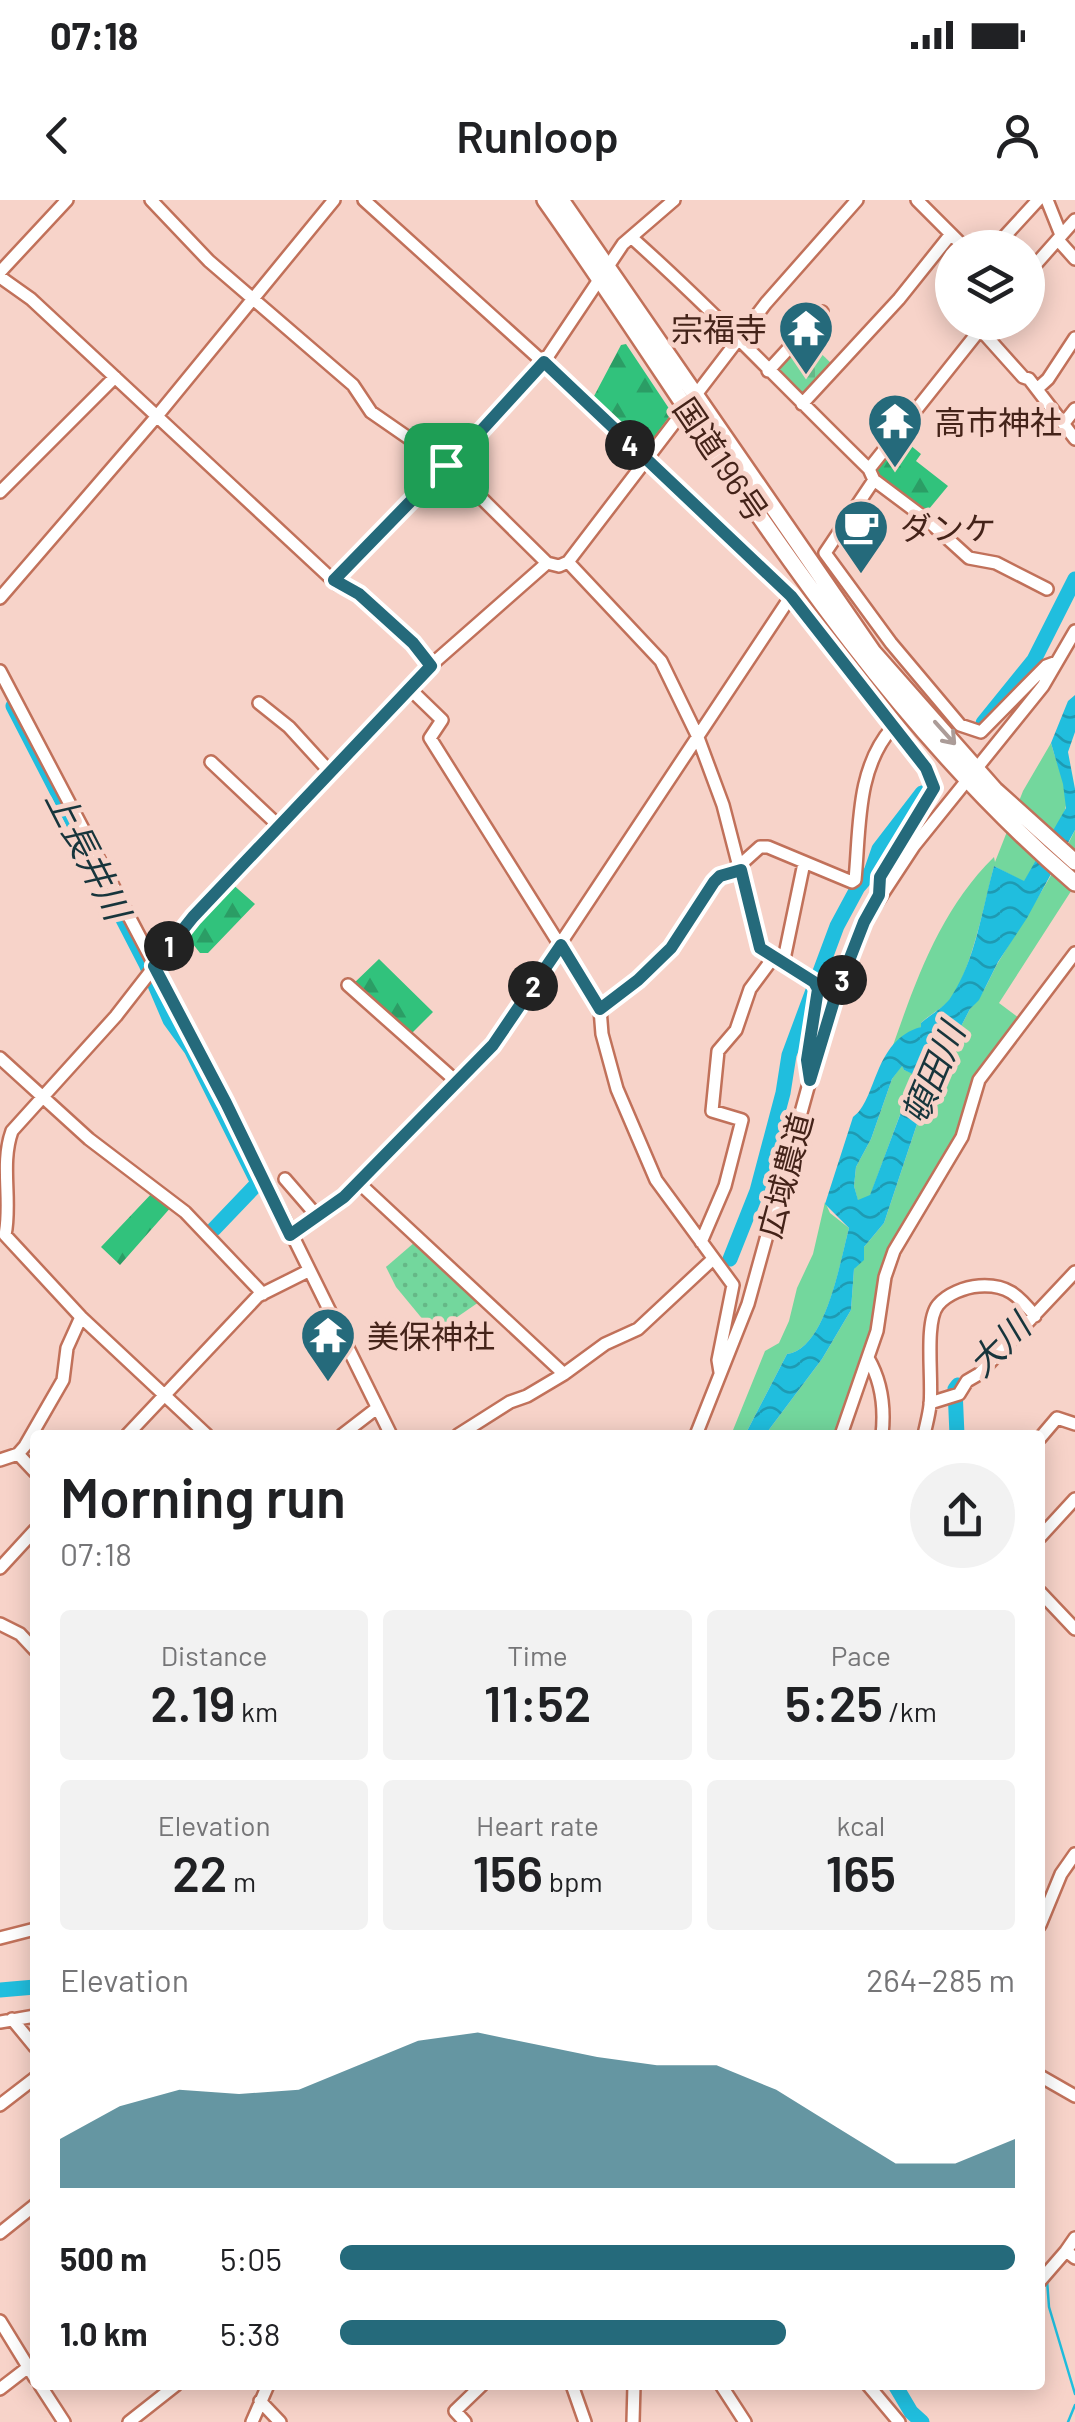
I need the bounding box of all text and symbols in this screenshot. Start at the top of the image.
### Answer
text: 07:18 [50,12,138,58]
icon: back [30,108,85,163]
text: Runloop [456,108,619,162]
icon: person [990,108,1045,163]
map controls [935,230,1045,340]
button: layers [935,230,1045,340]
temple icon: 宗福寺 [776,298,836,377]
place label: 宗福寺 [671,309,767,347]
street label: 国道196号 [667,390,777,528]
temple icon: 高市神社 [865,391,925,470]
place label: 高市神社 [934,402,1062,440]
pin: 4 [605,420,655,470]
pin [404,423,489,508]
text: 4 [622,428,638,462]
icon: arrive [419,438,474,493]
cafe icon: ダンケ [831,497,891,576]
place label: ダンケ [900,508,996,546]
one-way arrow [933,720,956,745]
water label: 上長井川 [39,782,141,929]
pin: 1 [144,921,194,971]
text: 1 [164,929,174,963]
pin: 3 [817,955,867,1005]
pin: 2 [508,961,558,1011]
text: 3 [834,963,850,997]
text: 2 [525,969,541,1003]
water label: 頓田川 [892,1013,973,1130]
street label: 広域農道 [749,1108,819,1242]
water label: 大川 [958,1302,1040,1384]
temple icon: 美保神社 [298,1305,358,1384]
place label: 美保神社 [367,1316,495,1354]
text: Morning run [60,1463,346,1529]
button: share [910,1463,1015,1568]
text: 07:18 [60,1534,132,1572]
text: Distance [161,1638,268,1672]
text: Time [507,1638,568,1672]
text: Pace [831,1638,891,1672]
text: 2.19 [150,1672,235,1732]
text: 11:52 [484,1672,591,1732]
text: 5:25 [785,1672,883,1732]
text: km [235,1694,278,1728]
text: /km [883,1694,937,1728]
text: Elevation [158,1808,271,1842]
text: Heart rate [476,1808,599,1842]
text: kcal [836,1808,885,1842]
text: 22 [172,1842,227,1902]
text: 156 [472,1842,543,1902]
text: 165 [826,1842,896,1902]
text: m [227,1864,256,1898]
text: bpm [543,1864,603,1898]
text: Elevation [60,1960,189,1998]
text: 264–285 m [866,1960,1015,1998]
text: 500 m [60,2239,147,2277]
text: 5:05 [220,2239,282,2277]
text: 1.0 km [60,2314,148,2352]
text: 5:38 [220,2314,280,2352]

